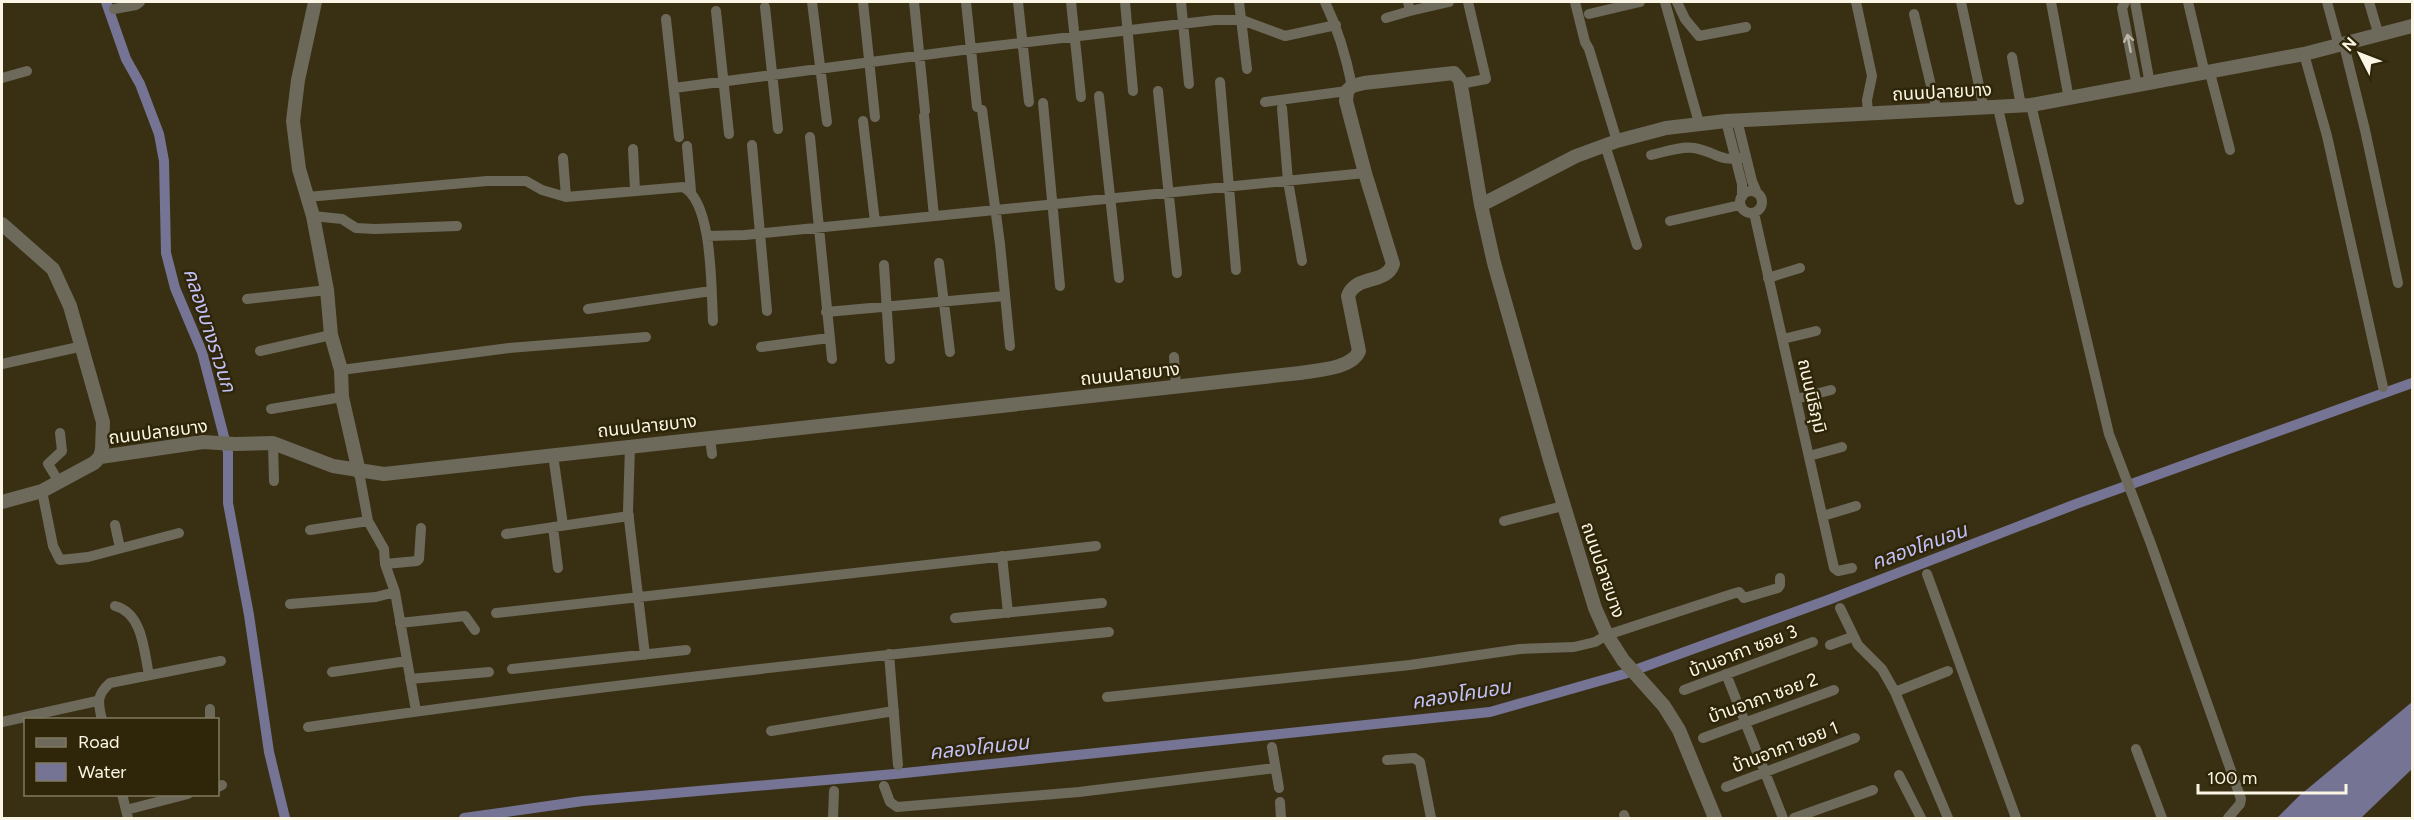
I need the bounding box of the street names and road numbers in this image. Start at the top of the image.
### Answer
street label: ถนนปลายบาง [1892,78,1992,106]
street label: ถนนนิธิภุมิ [1793,357,1831,435]
street label: ถนนปลายบาง [1079,358,1181,390]
street label: ถนนปลายบาง [596,410,698,442]
street label: ถนนปลายบาง [107,415,209,449]
street label: ถนนปลายบาง [1576,519,1630,621]
street label: บ้านอาภา ซอย 3 [1686,620,1800,682]
street label: บ้านอาภา ซอย 2 [1705,668,1821,728]
street label: บ้านอาภา ซอย 1 [1729,717,1841,777]

